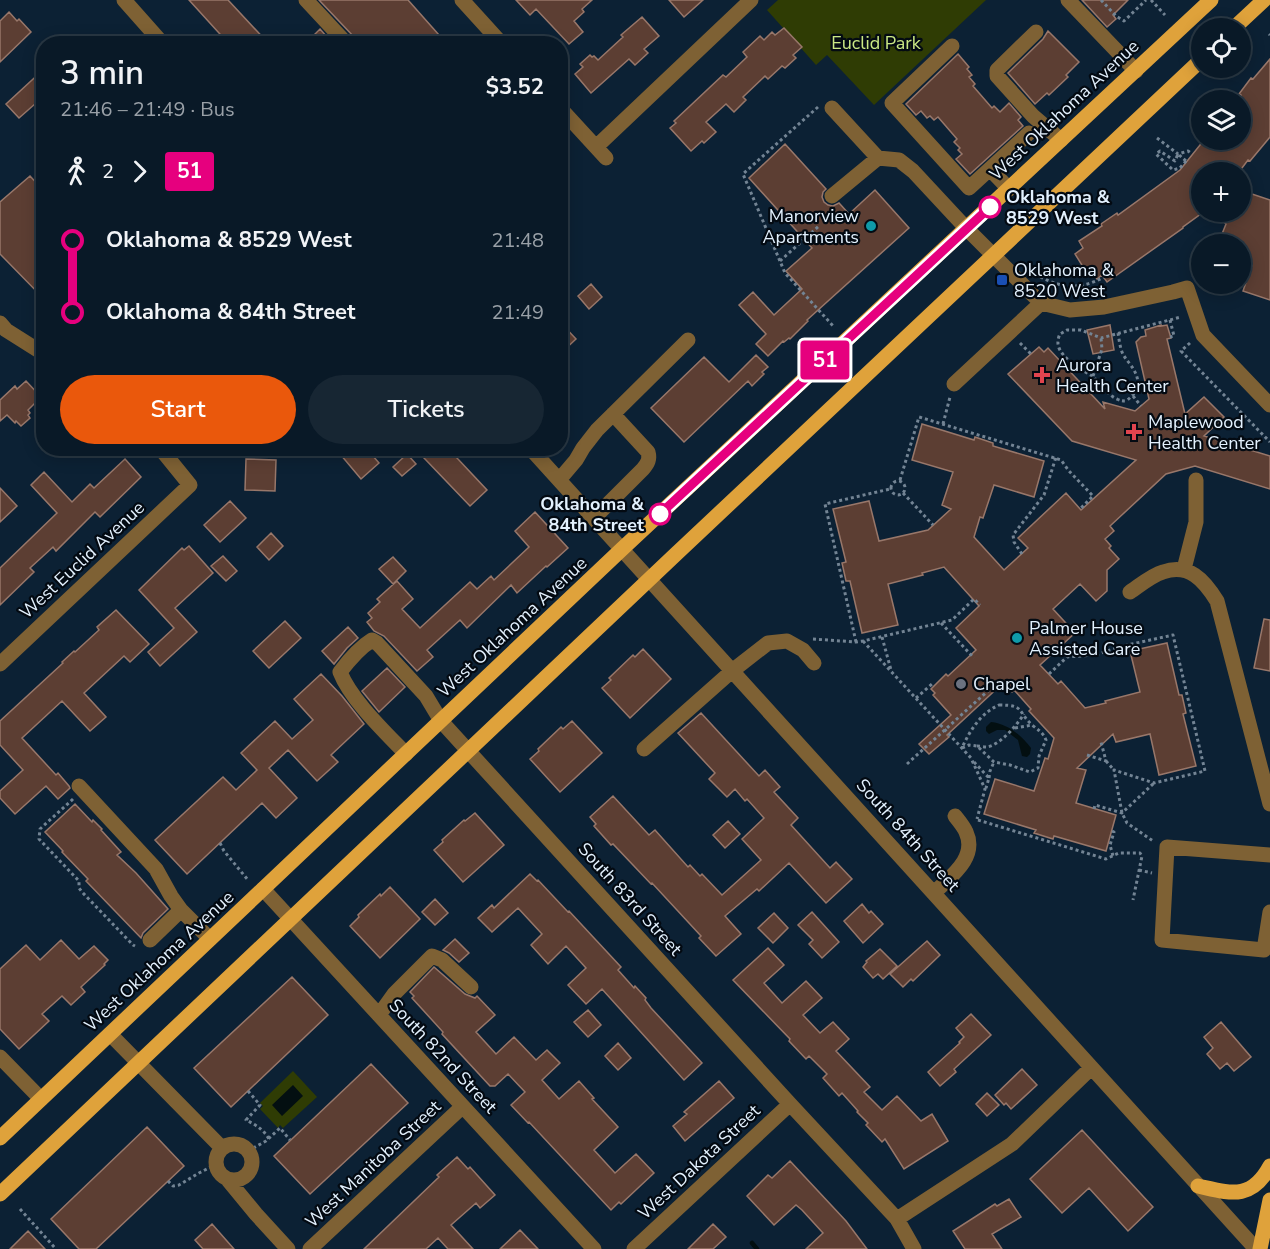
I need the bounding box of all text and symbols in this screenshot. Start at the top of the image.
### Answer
map controls [1191,18,1251,294]
button: locate [1191,18,1251,78]
park label: Euclid Park [831,31,922,55]
street label: West Oklahoma Avenue [984,34,1144,186]
text: 3 min [60,51,144,96]
text: $3.52 [486,72,544,102]
button: layers [1191,90,1251,150]
text: 21:46 – 21:49 · Bus [60,96,235,123]
icon: walk [60,155,93,188]
icon: forward [123,155,156,188]
text: 51 [177,157,202,185]
text: 2 [102,158,114,185]
button: + [1191,162,1251,222]
place label: Oklahoma & 8529 West [1006,185,1111,230]
marker: Oklahoma & 8529 West [979,196,1001,218]
place label: Manorview Apartments [762,204,859,249]
marker: Manorview Apartments [864,219,878,233]
text: Oklahoma & 8529 West [106,225,352,255]
text: 21:48 [491,227,544,254]
button: − [1191,234,1251,294]
place label: Oklahoma & 8520 West [1014,258,1114,303]
marker: Oklahoma & 8520 West [995,273,1009,287]
text: Oklahoma & 84th Street [106,297,355,327]
text: 21:49 [491,299,544,326]
line badge: 51 [798,340,852,380]
text: 51 [812,346,838,374]
place label: Aurora Health Center [1056,353,1169,398]
marker: Aurora Health Center [1033,366,1051,384]
button: Start [60,375,296,444]
button: Tickets [308,375,544,444]
place label: Maplewood Health Center [1148,410,1261,455]
marker: Maplewood Health Center [1125,423,1143,441]
place label: Oklahoma & 84th Street [540,492,645,537]
street label: West Euclid Avenue [14,496,150,624]
marker: Oklahoma & 84th Street [649,503,671,525]
street label: West Oklahoma Avenue [432,551,592,703]
place label: Palmer House Assisted Care [1029,616,1143,661]
marker: Palmer House Assisted Care [1010,631,1024,645]
place label: Chapel [973,672,1031,696]
marker: Chapel [954,677,968,691]
street label: South 84th Street [851,773,966,897]
street label: South 83rd Street [573,837,688,961]
street label: West Oklahoma Avenue [79,885,239,1037]
street label: South 82nd Street [384,994,503,1119]
street label: West Manitoba Street [300,1094,446,1233]
street label: West Dakota Street [633,1099,766,1225]

